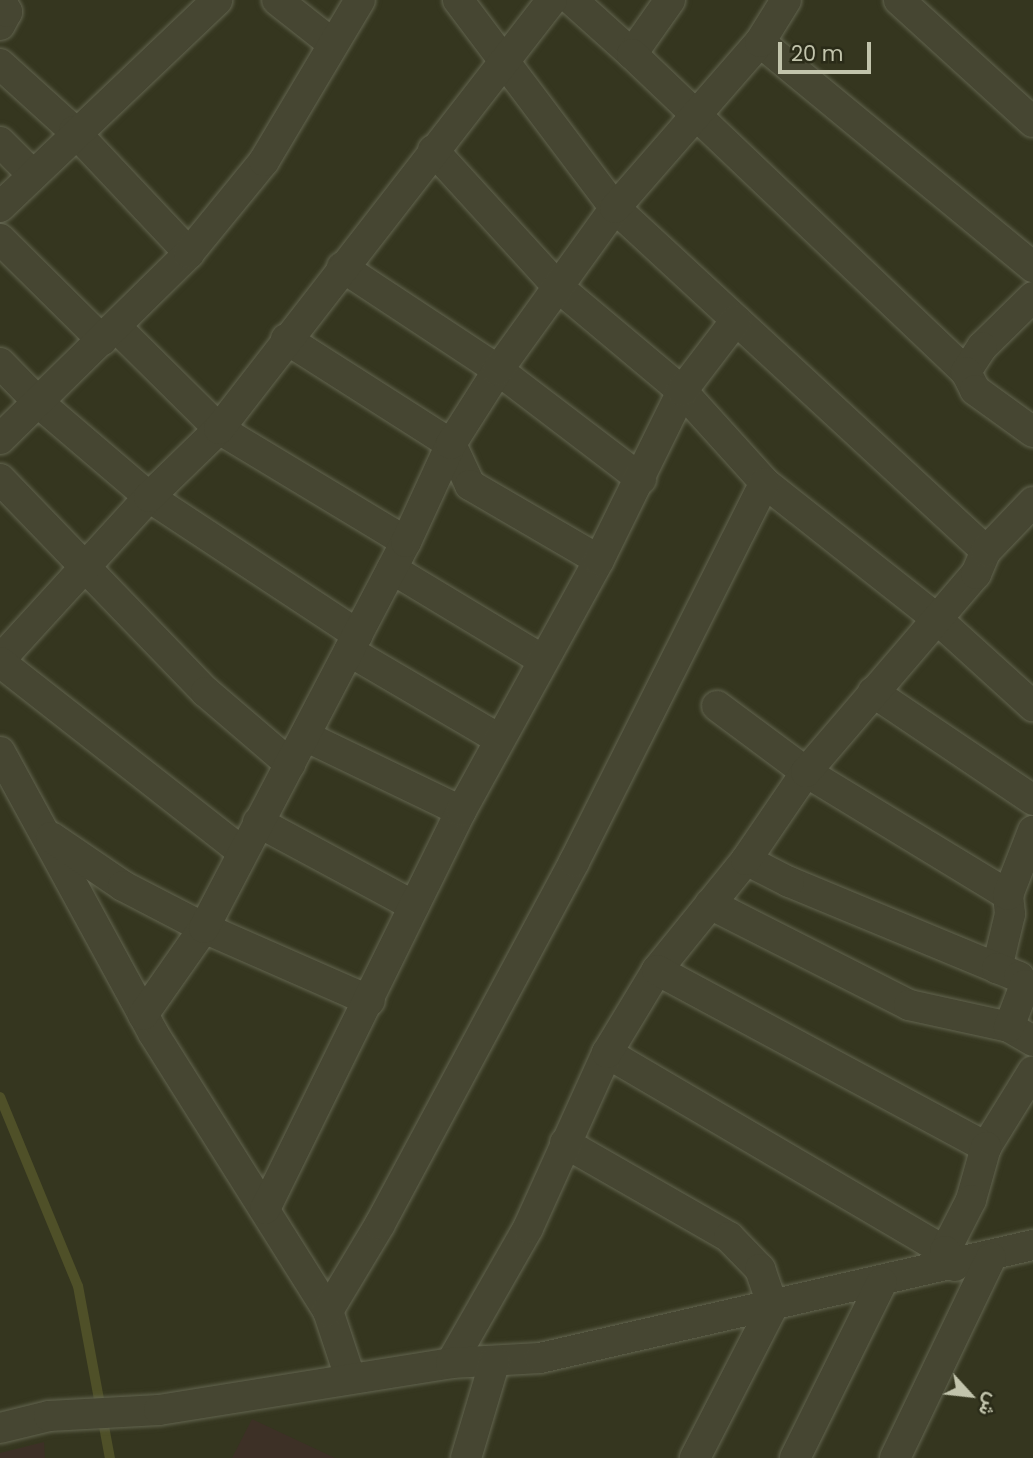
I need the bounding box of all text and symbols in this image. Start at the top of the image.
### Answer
scale bar [781,28,874,72]
text: 20 m [791,39,844,68]
north arrow [935,1360,1005,1430]
text: ش [972,1388,1006,1421]

